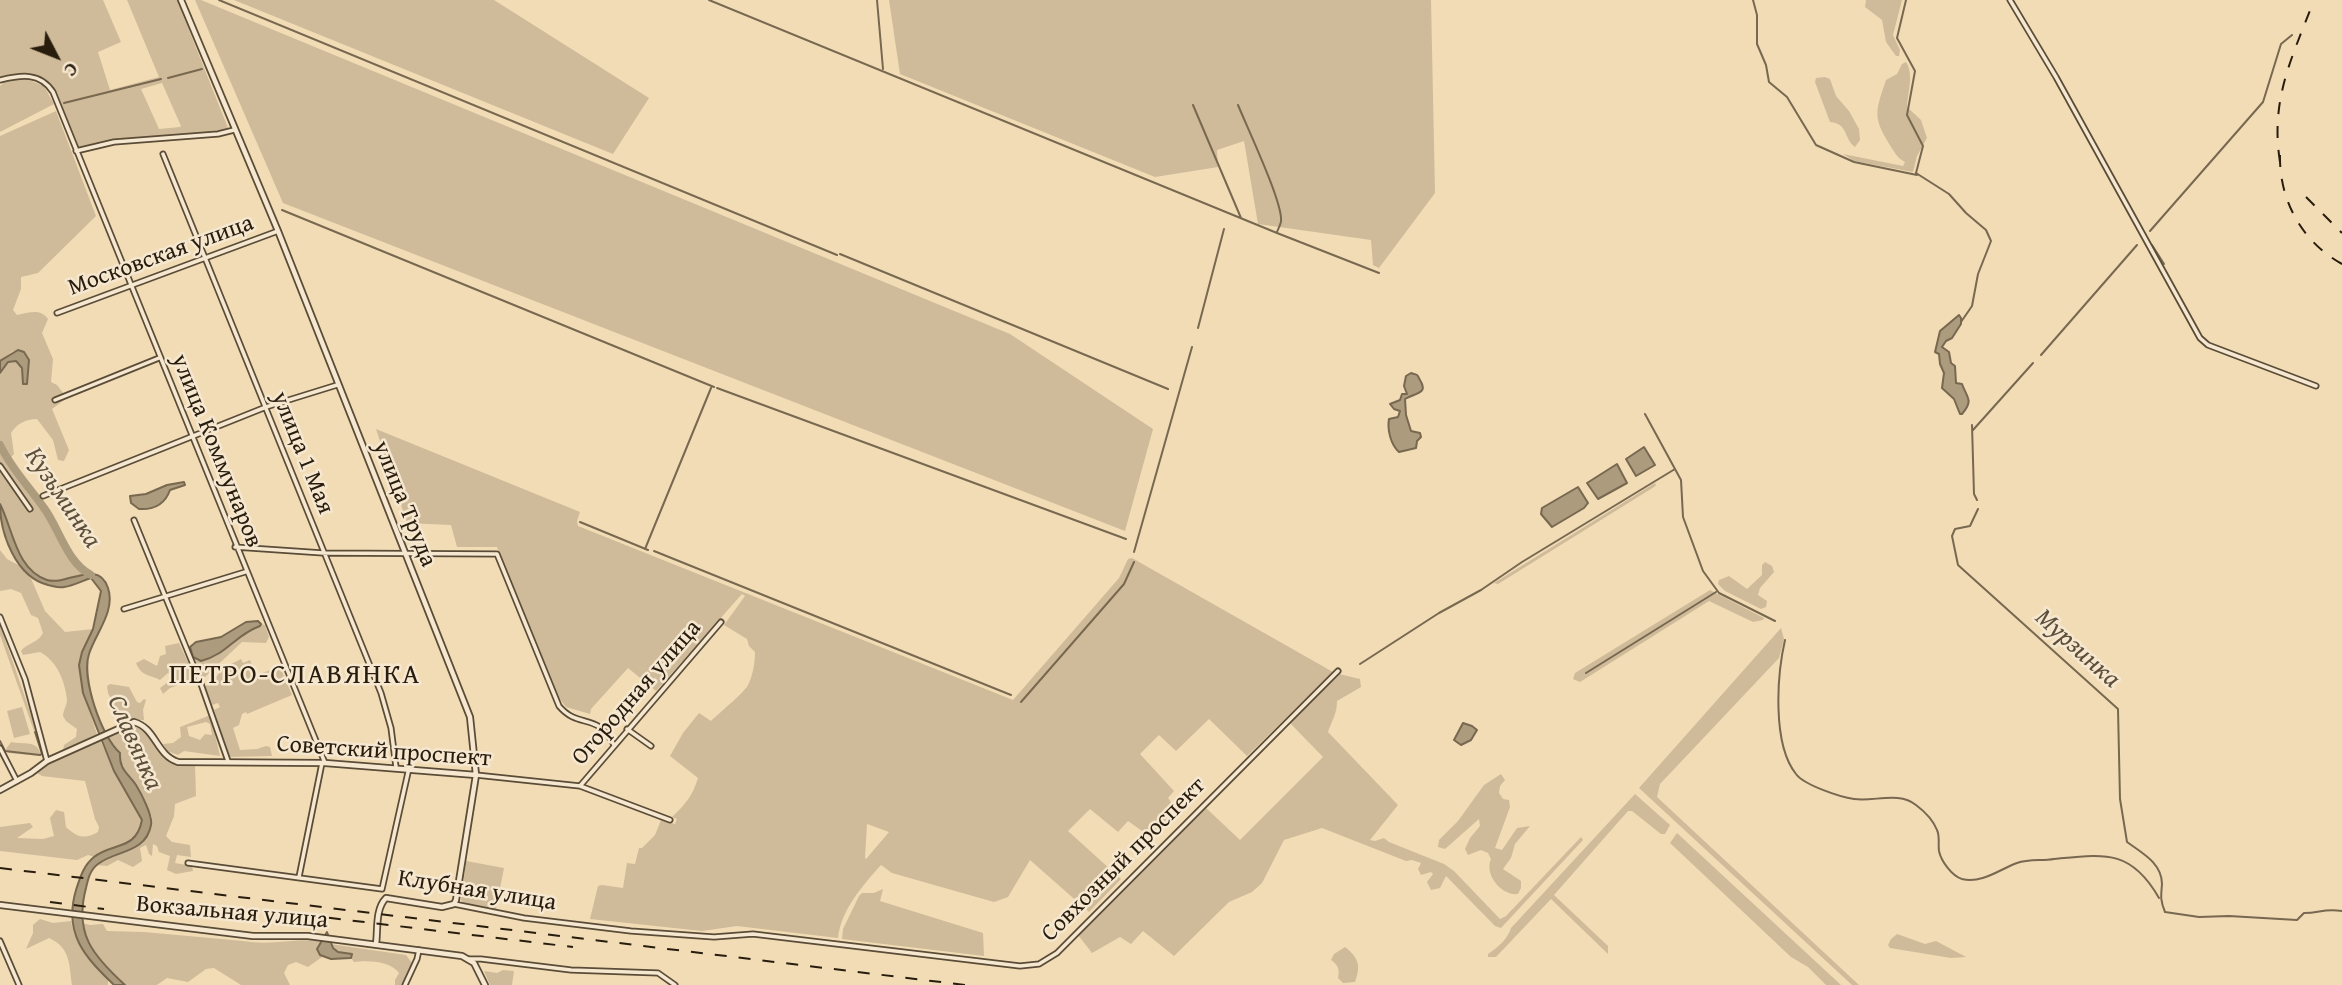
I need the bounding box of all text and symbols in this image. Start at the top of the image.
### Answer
north arrow [21,21,91,91]
text: С [58,57,86,83]
street label: Московская улица [64,209,258,303]
street label: улица Коммунаров [164,350,268,552]
street label: улица 1 Мая [264,388,340,518]
street label: улица Труда [366,437,442,571]
water label: Кузьминка [17,442,107,554]
water label: Мурзинка [2028,603,2126,695]
street label: Огородная улица [566,615,708,771]
district label: ПЕТРО-СЛАВЯНКА [170,659,420,693]
water label: Славянка [99,691,169,795]
street label: Советский проспект [276,730,492,774]
street label: Совхозный проспект [1036,772,1212,948]
street label: Клубная улица [396,864,558,918]
street label: Вокзальная улица [135,890,329,936]

